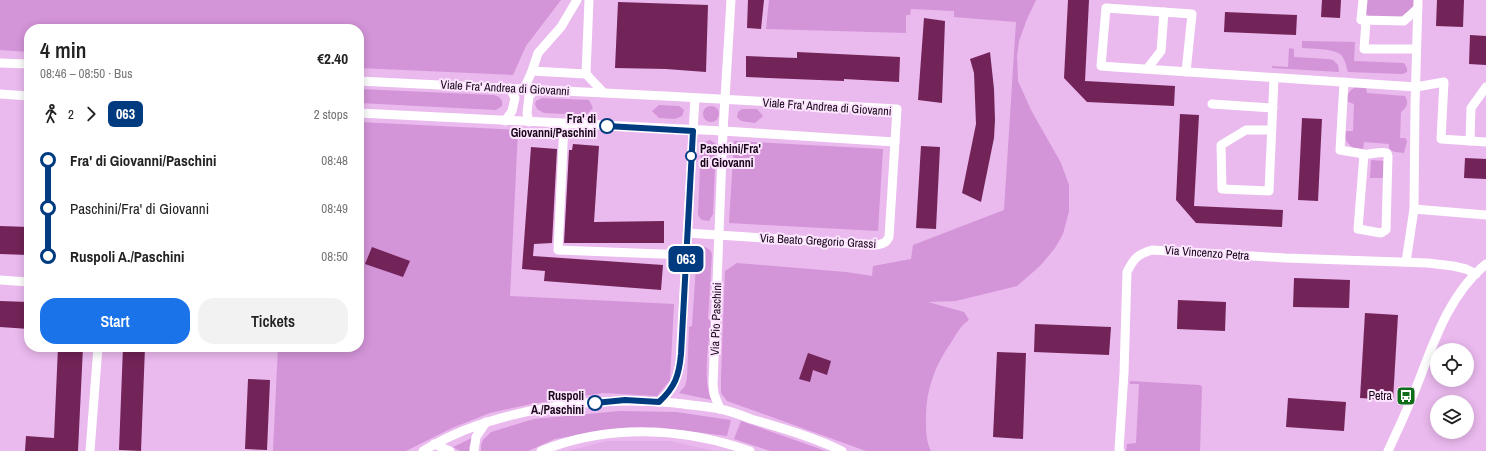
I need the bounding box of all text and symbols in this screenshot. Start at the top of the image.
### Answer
text: 4 min [40,35,86,65]
text: €2.40 [317,48,348,69]
text: 08:46 – 08:50 · Bus [40,65,132,82]
street label: Viale Fra' Andrea di Giovanni [440,77,570,99]
street label: Viale Fra' Andrea di Giovanni [762,95,892,119]
icon: walk [40,103,62,125]
icon: forward [80,103,102,125]
text: 063 [116,105,135,123]
text: 2 [68,106,74,123]
text: 2 stops [314,106,348,123]
place label: Fra' di Giovanni/Paschini [511,111,596,141]
marker: Fra' di Giovanni/Paschini [599,118,615,134]
place label: Paschini/Fra' di Giovanni [700,141,761,171]
text: Fra' di Giovanni/Paschini [70,150,217,171]
marker: Paschini/Fra' di Giovanni [685,150,697,162]
text: 08:48 [321,152,348,169]
text: Paschini/Fra' di Giovanni [70,198,209,219]
text: 08:49 [321,200,348,217]
street label: Via Beato Gregorio Grassi [759,230,877,252]
street label: Via Vincenzo Petra [1164,242,1250,264]
text: Ruspoli A./Paschini [70,246,184,267]
line badge: 063 [663,246,709,272]
text: 08:50 [321,248,348,265]
text: 063 [676,250,696,268]
street label: Via Pio Paschini [707,282,725,356]
button: Start [40,298,190,344]
button: Tickets [198,298,348,344]
map controls [1430,343,1474,439]
button: locate [1430,343,1474,387]
bus stop icon: Petra [1395,385,1417,407]
place label: Ruspoli A./Paschini [531,388,584,418]
place label: Petra [1368,388,1393,404]
marker: Ruspoli A./Paschini [587,395,603,411]
button: layers [1430,395,1474,439]

